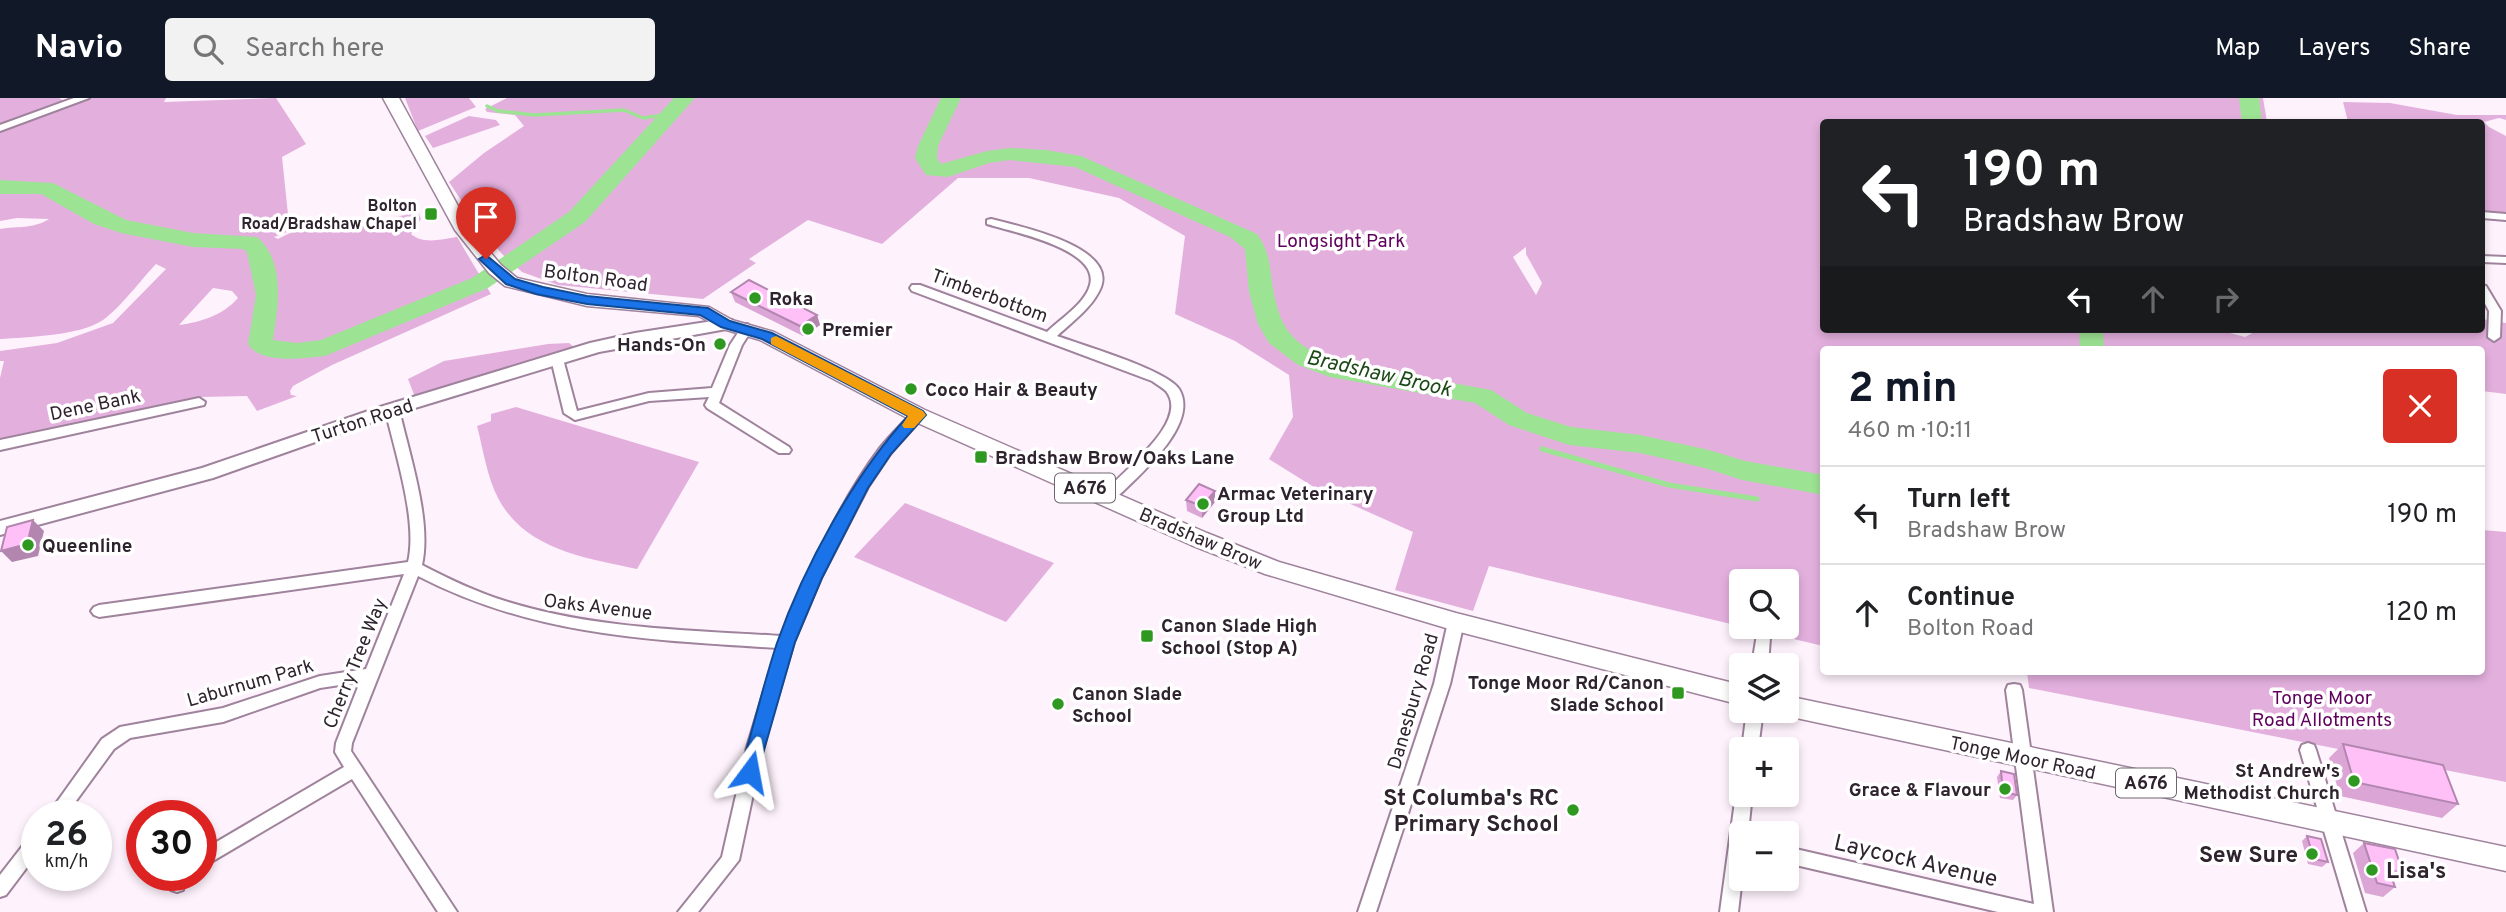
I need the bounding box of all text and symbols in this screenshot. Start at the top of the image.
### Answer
search box [165,18,655,81]
text: Navio [35,28,123,70]
icon: search [189,30,227,68]
text: Search here [245,33,384,66]
text: Map [2215,34,2260,64]
text: Layers [2298,34,2370,64]
text: Share [2408,34,2471,64]
text: 190 m [1963,142,2100,204]
icon: left [1848,147,1939,238]
pin [456,187,516,259]
place label: Bolton Road/Bradshaw Chapel [241,197,417,235]
icon: arrive [467,198,505,236]
text: Bradshaw Brow [1963,203,2184,243]
marker: Bolton Road/Bradshaw Chapel [423,206,439,222]
park label: Longsight Park [1277,230,1405,254]
street label: Bolton Road [542,260,649,298]
street label: Timberbottom [928,265,1051,329]
icon: left [2061,280,2099,318]
icon: ahead [2134,280,2172,318]
icon: right [2207,280,2245,318]
place label: Roka [769,288,813,312]
marker: Roka [747,290,763,306]
place label: Premier [822,319,893,343]
marker: Premier [800,321,816,337]
place label: Hands-On [617,334,706,358]
marker: Hands-On [712,336,728,352]
water label: Bradshaw Brook [1304,345,1454,404]
text: 2 min [1848,364,1958,417]
button: close [2383,369,2457,443]
place label: Coco Hair & Beauty [925,379,1098,403]
marker: Coco Hair & Beauty [903,381,919,397]
street label: Dene Bank [48,385,143,427]
street label: Turton Road [309,394,416,450]
text: 460 m · 10:11 [1848,417,1972,446]
place label: Bradshaw Brow/Oaks Lane [995,447,1234,471]
marker: Bradshaw Brow/Oaks Lane [973,449,989,465]
road number: A676 [1055,474,1115,502]
place label: Armac Veterinary Group Ltd [1217,483,1374,529]
text: Turn left [1907,484,2011,517]
marker: Armac Veterinary Group Ltd [1195,496,1211,512]
icon: left [1848,496,1886,534]
text: 190 m [2387,499,2457,532]
street label: Bradshaw Brow [1135,503,1265,577]
text: Bradshaw Brow [1907,517,2066,546]
place label: Queenline [42,535,132,559]
marker: Queenline [20,537,36,553]
map controls [1729,569,1799,891]
button: search [1729,569,1799,639]
text: Continue [1907,582,2015,615]
street label: Oaks Avenue [542,589,653,627]
icon: ahead [1848,594,1886,632]
street label: Cherry Tree Way [319,595,393,733]
text: 120 m [2387,597,2457,630]
place label: Canon Slade High School (Stop A) [1161,615,1317,661]
text: Bolton Road [1907,615,2034,644]
marker: Canon Slade High School (Stop A) [1139,628,1155,644]
street label: Danesbury Road [1383,631,1445,772]
button: layers [1729,653,1799,723]
street label: Laburnum Park [184,654,317,713]
place label: Tonge Moor Rd/Canon Slade School [1468,672,1664,718]
place label: Canon Slade School [1072,683,1182,729]
marker: Tonge Moor Rd/Canon Slade School [1670,685,1686,701]
park label: Tonge Moor Road Allotments [2252,687,2392,733]
marker: Canon Slade School [1050,696,1066,712]
street label: Tonge Moor Road [1947,732,2098,786]
position arrow [713,735,787,809]
button: + [1729,737,1799,807]
place label: St Andrew's Methodist Church [2184,760,2340,806]
road number: A676 [2116,768,2176,798]
marker: St Andrew's Methodist Church [2346,773,2362,789]
place label: Grace & Flavour [1849,779,1991,803]
marker: Grace & Flavour [1997,781,2013,797]
place label: St Columba's RC Primary School [1383,785,1559,840]
speed limit sign: 30 [126,800,217,891]
marker: St Columba's RC Primary School [1565,802,1581,818]
text: 26 [45,814,88,858]
button: − [1729,821,1799,891]
street label: Laycock Avenue [1831,830,2000,895]
place label: Sew Sure [2199,842,2298,871]
marker: Sew Sure [2304,846,2320,862]
text: km/h [45,851,88,874]
place label: Lisa's [2386,858,2446,887]
marker: Lisa's [2364,862,2380,878]

